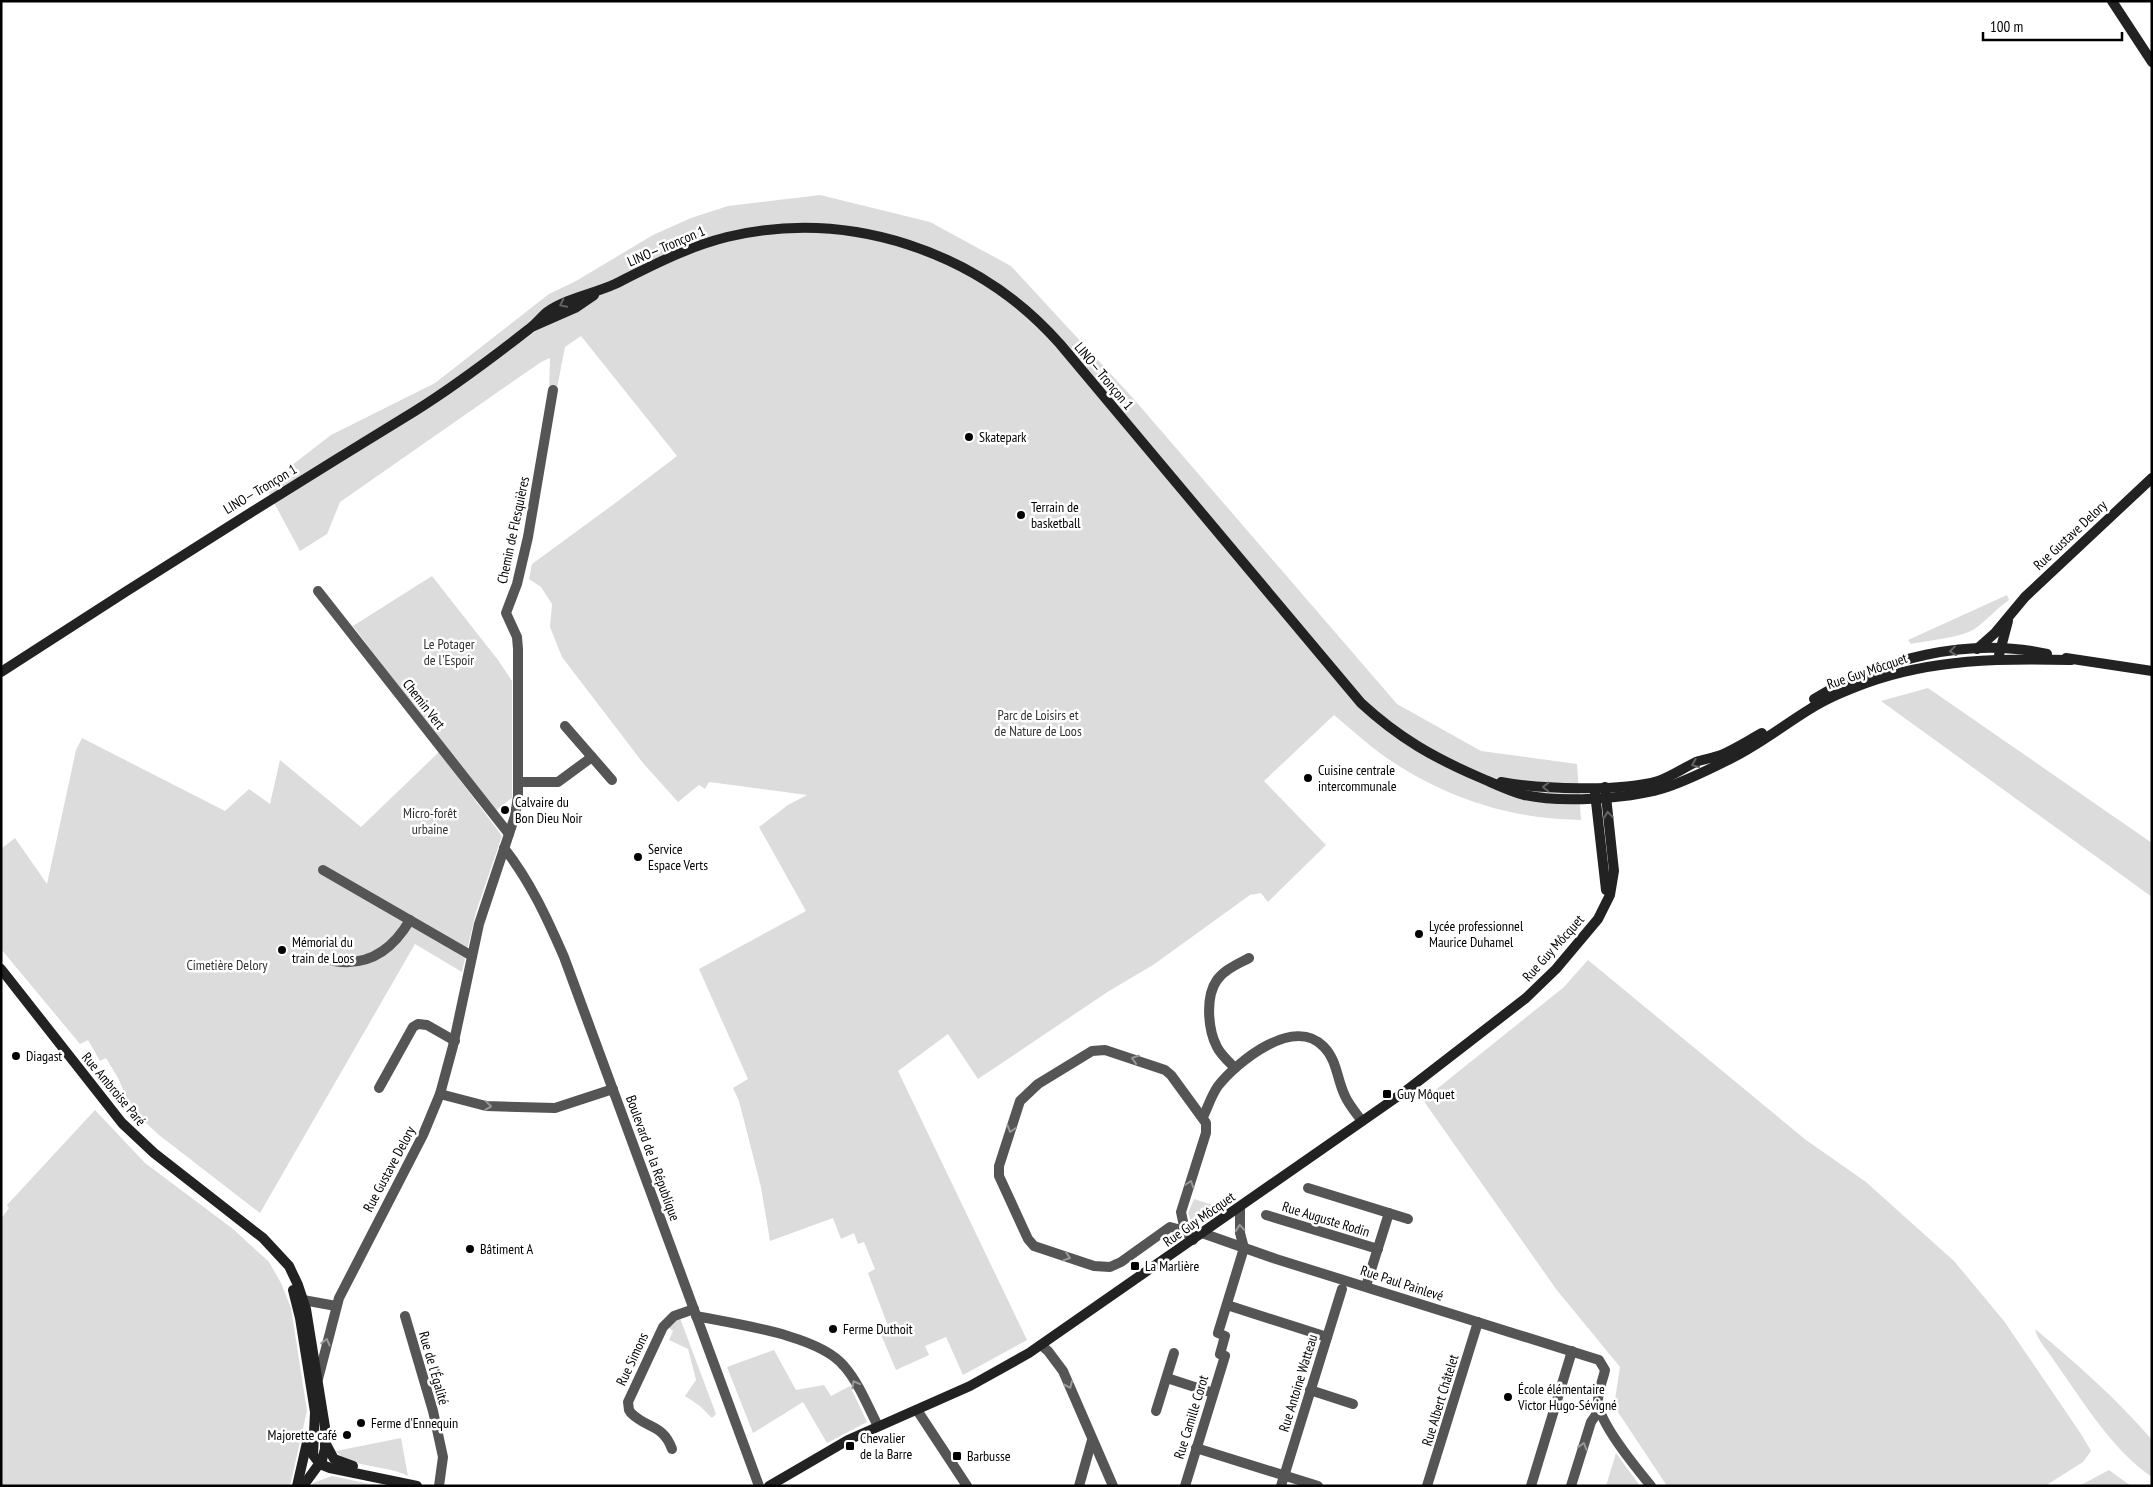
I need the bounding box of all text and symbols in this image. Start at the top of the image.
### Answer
scale bar [1983,10,2122,42]
text: 100 m [1990,17,2023,36]
street label: LINO— Tronçon 1 [624,222,708,270]
one-way arrow [559,298,568,308]
street label: LINO— Tronçon 1 [1071,339,1137,413]
place label: Skatepark [979,428,1027,446]
marker: Skatepark [963,431,975,443]
street label: LINO— Tronçon 1 [220,460,300,518]
street label: Chemin de Flesquières [493,474,533,585]
street label: Rue Gustave Delory [2029,496,2111,574]
place label: Terrain de basketball [1031,498,1081,532]
marker: Terrain de basketball [1015,509,1027,521]
park label: Le Potager de l'Espoir [423,635,475,669]
one-way arrow [1949,645,1957,656]
street label: Rue Guy Môcquet [1824,649,1910,693]
street label: Chemin Vert [399,675,449,733]
park label: Parc de Loisirs et de Nature de Loos [994,706,1082,740]
one-way arrow [1691,757,1700,768]
place label: Cuisine centrale intercommunale [1318,761,1397,795]
marker: Cuisine centrale intercommunale [1302,772,1314,784]
one-way arrow [1542,781,1550,792]
place label: Calvaire du Bon Dieu Noir [515,793,583,827]
park label: Micro-forêt urbaine [403,804,457,838]
marker: Calvaire du Bon Dieu Noir [499,804,511,816]
one-way arrow [1603,810,1614,818]
place label: Service Espace Verts [648,840,708,874]
marker: Service Espace Verts [632,851,644,863]
street label: Rue Guy Môcquet [1518,911,1588,985]
place label: Lycée professionnel Maurice Duhamel [1429,917,1524,951]
marker: Lycée professionnel Maurice Duhamel [1413,928,1425,940]
place label: Mémorial du train de Loos [292,933,355,967]
marker: Mémorial du train de Loos [276,944,288,956]
park label: Cimetière Delory [186,956,268,974]
place label: Diagast [26,1047,62,1065]
street label: Rue Ambroise Paré [78,1049,150,1130]
marker: Diagast [10,1050,22,1062]
one-way arrow [1132,1055,1140,1065]
place label: Guy Môquet [1397,1085,1455,1103]
marker: Guy Môquet [1381,1088,1393,1100]
street label: Boulevard de la République [622,1093,684,1224]
one-way arrow [484,1100,492,1111]
street label: Rue Gustave Delory [359,1122,419,1215]
one-way arrow [1006,1125,1016,1133]
one-way arrow [1185,1180,1195,1189]
street label: Rue Guy Môcquet [1160,1188,1239,1250]
street label: Rue Auguste Rodin [1280,1197,1372,1241]
one-way arrow [1235,1224,1246,1232]
place label: Bâtiment A [480,1240,534,1258]
marker: Bâtiment A [464,1243,476,1255]
one-way arrow [1063,1252,1071,1262]
place label: La Marlière [1145,1257,1199,1275]
marker: La Marlière [1129,1260,1141,1272]
street label: Rue Paul Painlevé [1358,1261,1446,1305]
place label: Ferme Duthoit [843,1320,913,1338]
marker: Ferme Duthoit [827,1323,839,1335]
street label: Rue de l'Égalité [415,1329,453,1407]
street label: Rue Simons [612,1329,652,1388]
street label: Rue Antoine Watteau [1275,1332,1321,1434]
one-way arrow [321,1339,331,1347]
street label: Rue Albert Châtelet [1418,1352,1462,1448]
street label: Rue Camille Corot [1170,1373,1212,1461]
one-way arrow [851,1380,861,1389]
one-way arrow [1062,1380,1073,1389]
place label: École élémentaire Victor Hugo-Sévigné [1517,1380,1617,1414]
marker: École élémentaire Victor Hugo-Sévigné [1502,1391,1514,1403]
place label: Ferme d'Ennequin [371,1414,458,1432]
marker: Ferme d'Ennequin [355,1417,367,1429]
place label: Majorette café [268,1426,337,1444]
marker: Majorette café [341,1429,353,1441]
place label: Chevalier de la Barre [860,1429,913,1463]
marker: Chevalier de la Barre [844,1440,856,1452]
one-way arrow [1578,1443,1588,1451]
place label: Barbusse [967,1447,1011,1465]
marker: Barbusse [951,1450,963,1462]

